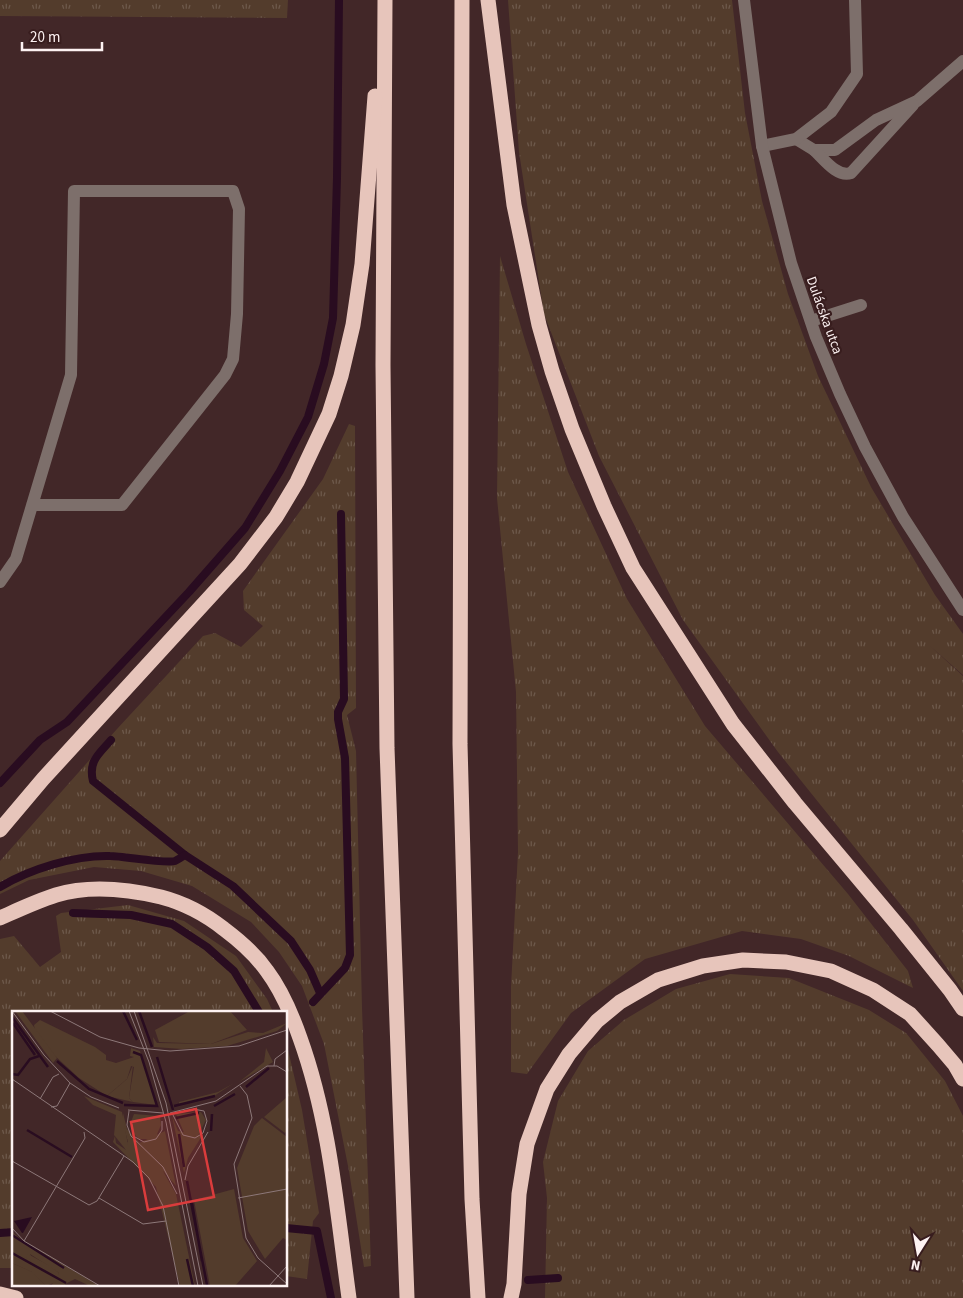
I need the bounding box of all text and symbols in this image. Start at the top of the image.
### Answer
scale bar [22,20,102,52]
text: 20 m [30,27,60,48]
street label: Dulácska utca [801,274,847,357]
inset map [12,1011,288,1286]
north arrow [893,1228,943,1278]
text: N [909,1254,922,1275]

